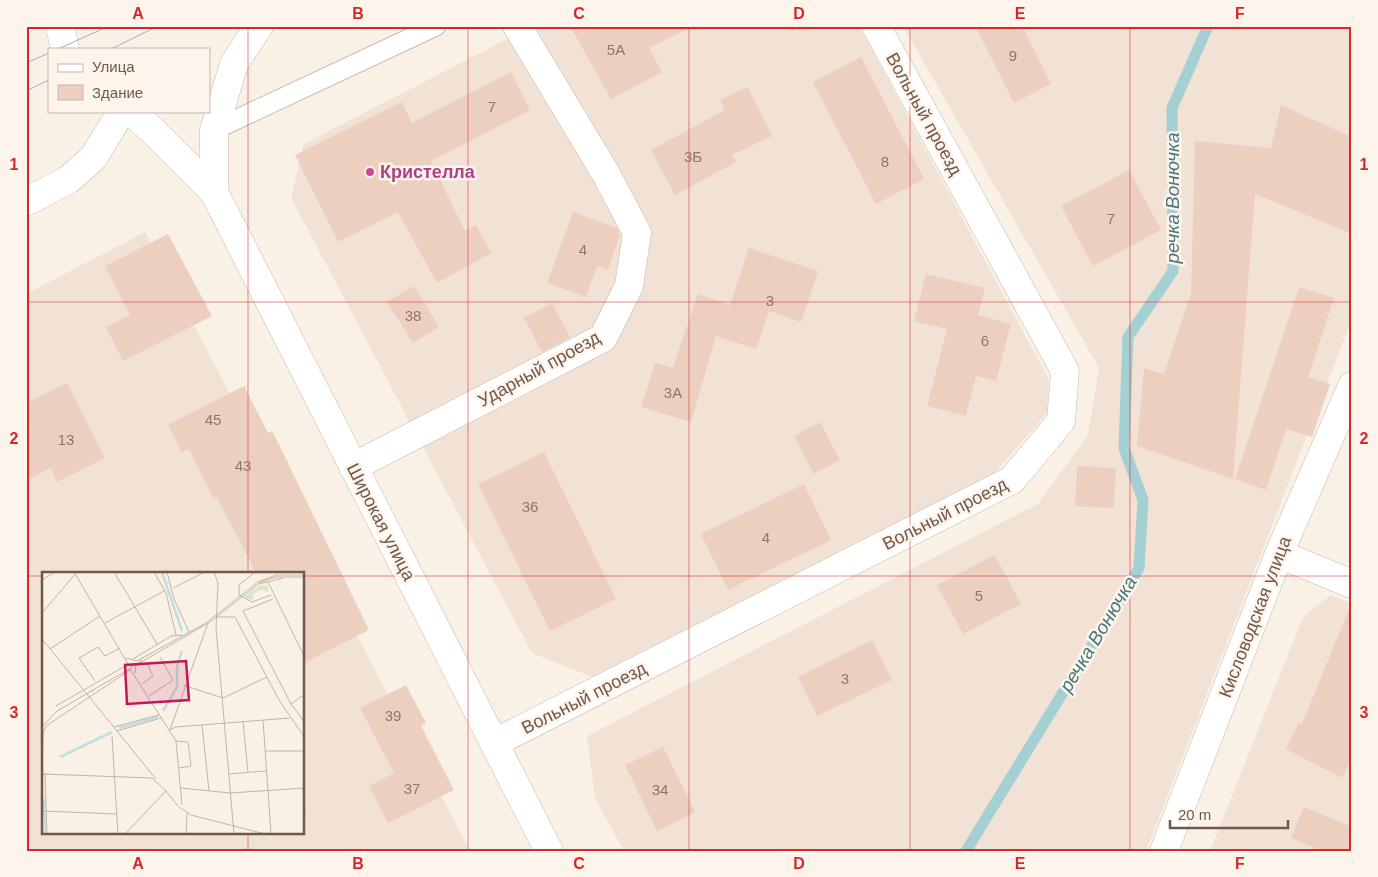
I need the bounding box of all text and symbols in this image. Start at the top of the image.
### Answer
text: A [132,5,144,22]
text: B [352,5,364,22]
text: C [573,5,585,22]
text: D [793,5,805,22]
text: E [1015,5,1026,22]
text: F [1235,5,1245,22]
house number: 5А [607,41,625,58]
house number: 9 [1009,47,1017,64]
legend [48,48,210,112]
street label: Вольный проезд [882,49,966,179]
text: Улица [92,58,135,75]
text: Здание [92,84,143,101]
house number: 7 [488,98,496,115]
water label: речка Вонючка [1162,132,1183,265]
house number: 3Б [684,148,702,165]
house number: 8 [881,153,889,170]
text: 1 [10,156,19,173]
text: 1 [1360,156,1369,173]
place label: Кристелла [380,162,476,182]
marker: Кристелла [364,166,376,178]
house number: 7 [1107,210,1115,227]
house number: 4 [579,241,587,258]
house number: 3 [766,292,774,309]
house number: 38 [405,307,421,324]
street label: Ударный проезд [475,327,604,411]
house number: 6 [981,332,989,349]
house number: 3А [664,384,682,401]
house number: 45 [205,411,221,428]
text: 2 [10,430,19,447]
text: 2 [1360,430,1369,447]
house number: 13 [58,431,74,448]
house number: 43 [235,457,251,474]
street label: Широкая улица [343,460,420,585]
street label: Вольный проезд [879,474,1011,554]
house number: 36 [522,498,538,515]
house number: 4 [762,529,770,546]
street label: Кисловодская улица [1215,533,1295,701]
inset map [42,572,305,834]
water label: речка Вонючка [1055,572,1141,697]
house number: 5 [975,587,983,604]
street label: Вольный проезд [518,658,650,738]
house number: 3 [841,670,849,687]
text: 3 [10,704,19,721]
text: 3 [1360,704,1369,721]
house number: 39 [385,707,401,724]
house number: 37 [404,780,420,797]
house number: 34 [652,781,668,798]
scale bar [1170,797,1288,829]
text: 20 m [1178,806,1211,823]
text: A [132,855,144,872]
text: B [352,855,364,872]
text: C [573,855,585,872]
text: D [793,855,805,872]
text: E [1015,855,1026,872]
text: F [1235,855,1245,872]

